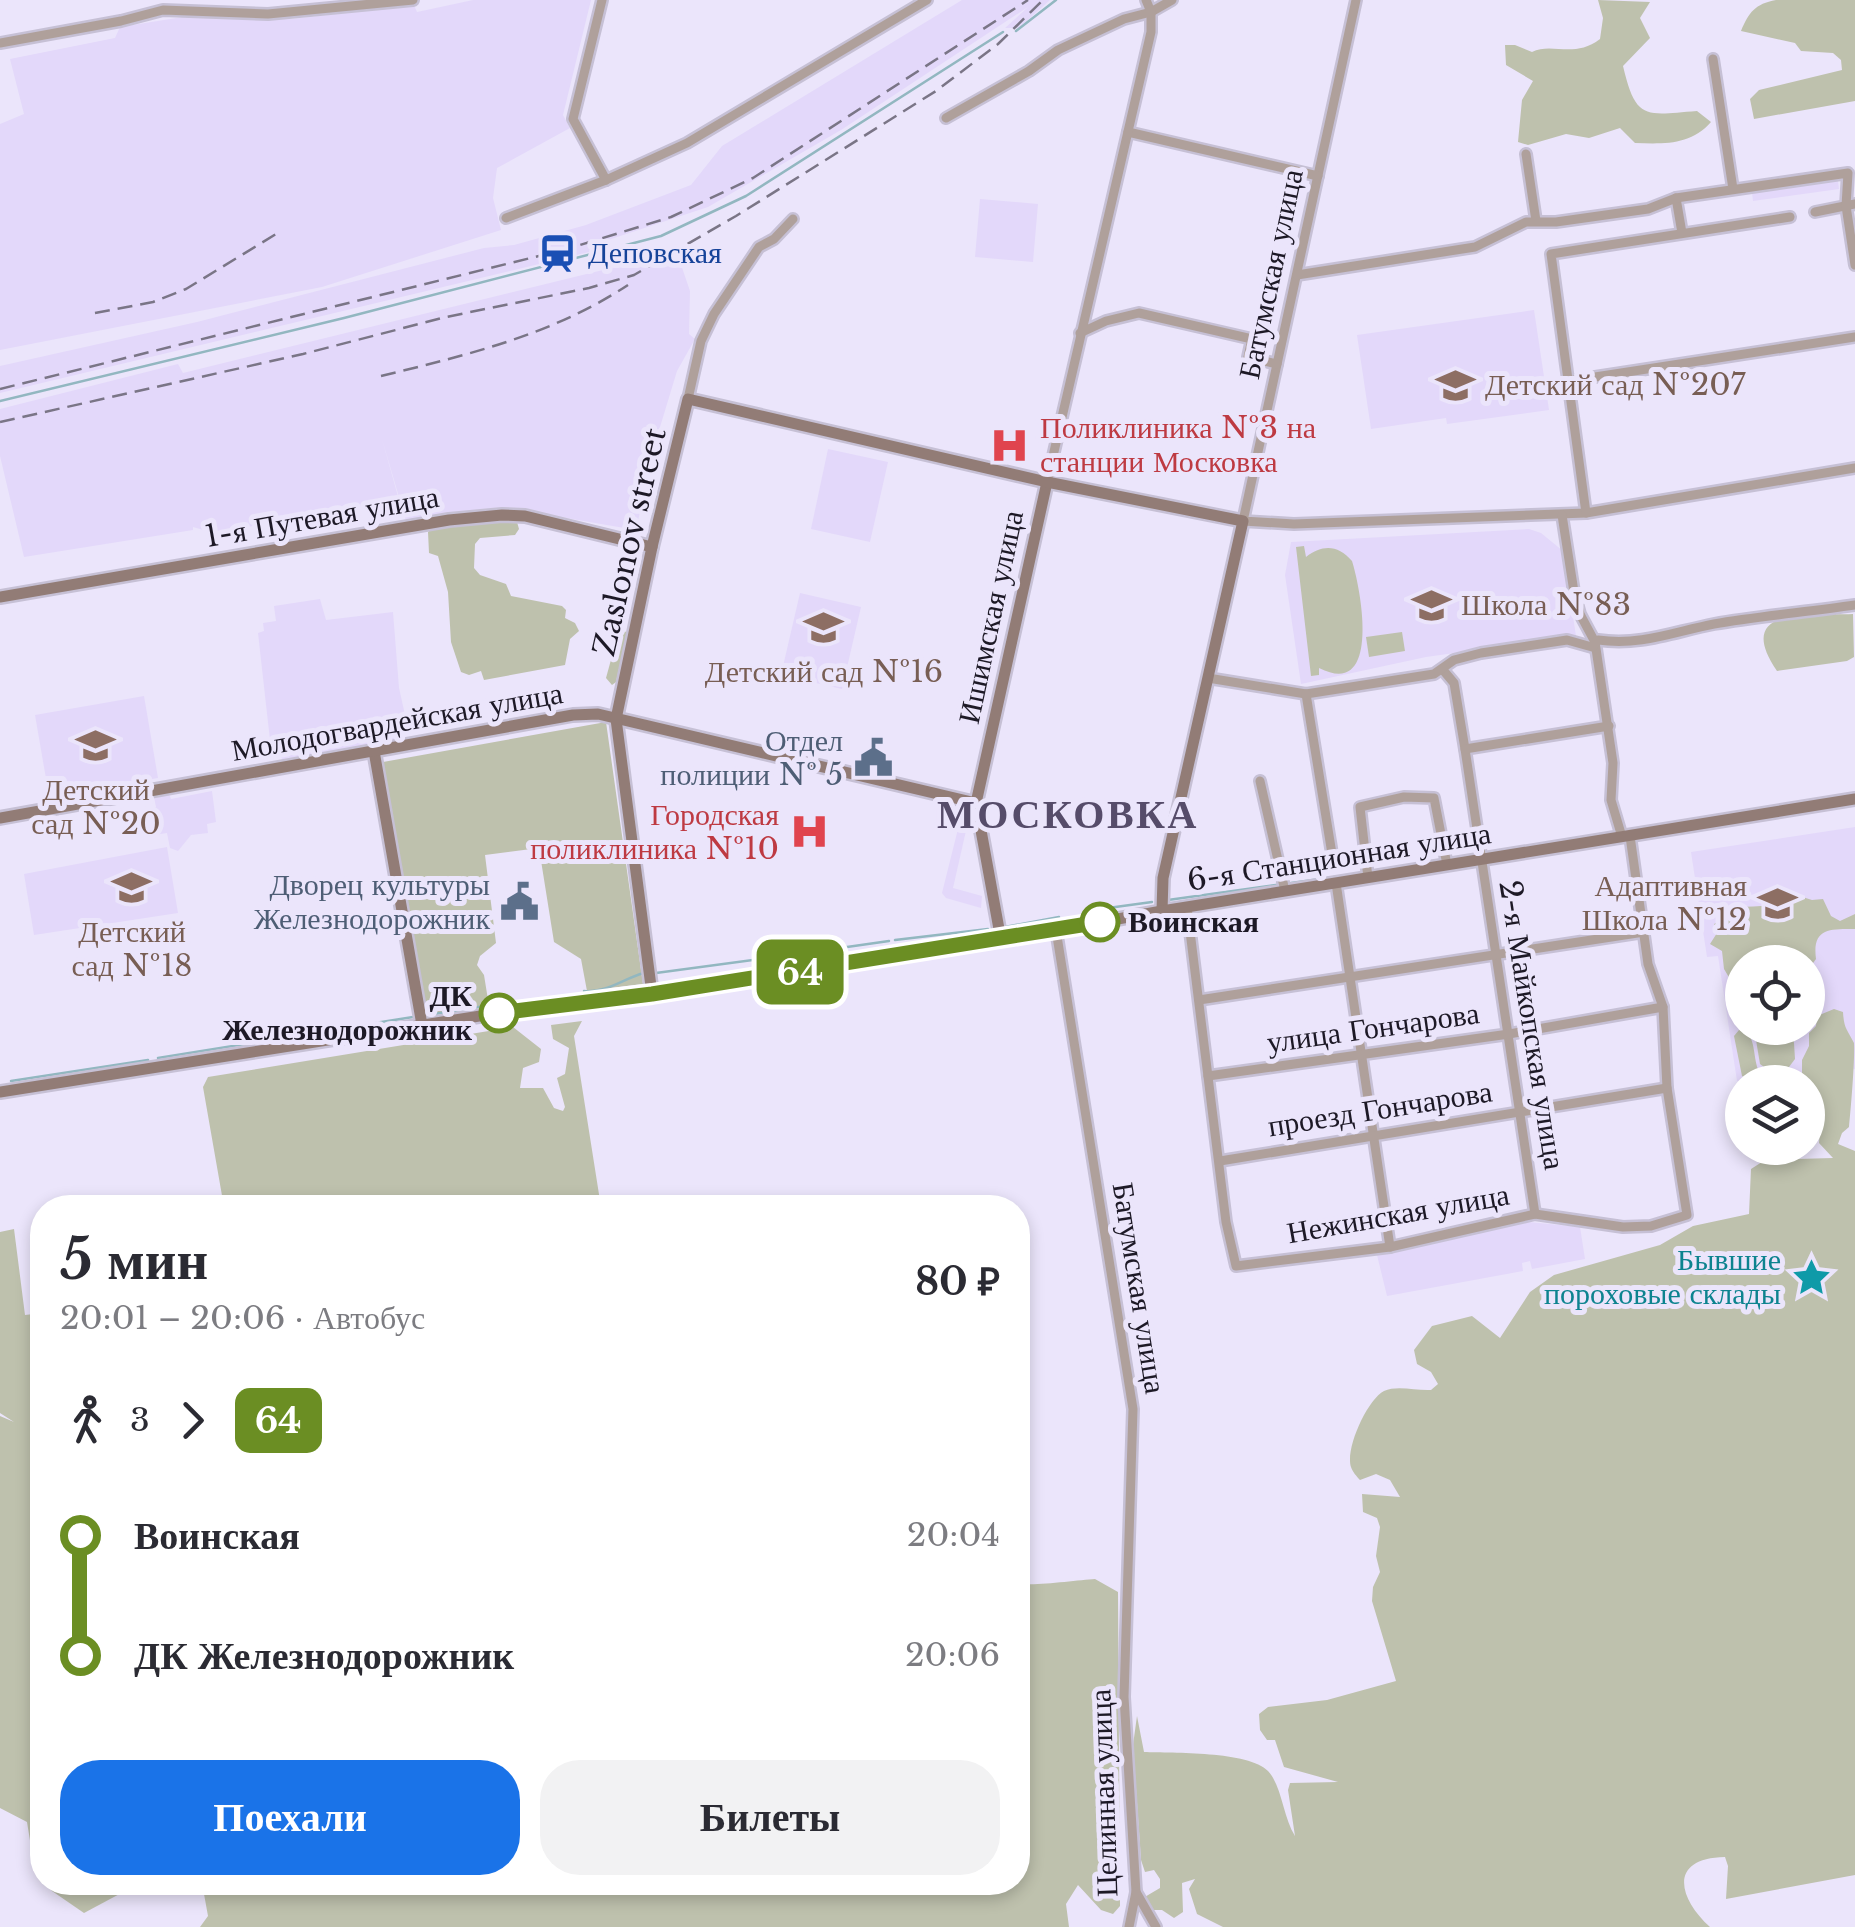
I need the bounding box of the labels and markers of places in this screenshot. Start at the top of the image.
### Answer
station icon: Деповская [537,232,579,274]
place label: Деповская [588,234,722,271]
school or university icon: Детский сад №207 [1434,364,1476,406]
place label: Детский сад №207 [1485,366,1747,403]
place label: Поликлиника №3 на станции Московка [1040,409,1316,480]
hospital icon: Поликлиника №3 на станции Московка [989,424,1031,466]
school or university icon: Школа №83 [1410,584,1452,626]
place label: Школа №83 [1461,586,1631,623]
school or university icon: Детский сад №16 [803,607,845,649]
place label: Детский сад №16 [705,653,943,690]
place label: Отдел полиции № 5 [660,722,843,793]
school or university icon: Детский сад №20 [75,725,117,767]
public building icon: Отдел полиции № 5 [852,737,894,779]
place label: Детский сад №20 [31,771,161,842]
place label: Городская поликлиника №10 [530,796,779,867]
hospital icon: Городская поликлиника №10 [788,811,830,853]
place label: Дворец культуры Железнодорожник [254,866,490,937]
school or university icon: Детский сад №18 [111,867,153,909]
place label: Адаптивная Школа №12 [1582,867,1747,938]
public building icon: Дворец культуры Железнодорожник [499,881,541,923]
school or university icon: Адаптивная Школа №12 [1756,882,1798,924]
marker: Воинская [1081,903,1119,941]
place label: Воинская [1128,903,1259,940]
place label: Детский сад №18 [72,913,192,984]
place label: ДК Железнодорожник [222,977,473,1048]
marker: ДК Железнодорожник [480,994,518,1032]
place label: Бывшие пороховые склады [1544,1241,1781,1312]
place icon: Бывшие пороховые склады [1790,1256,1832,1298]

